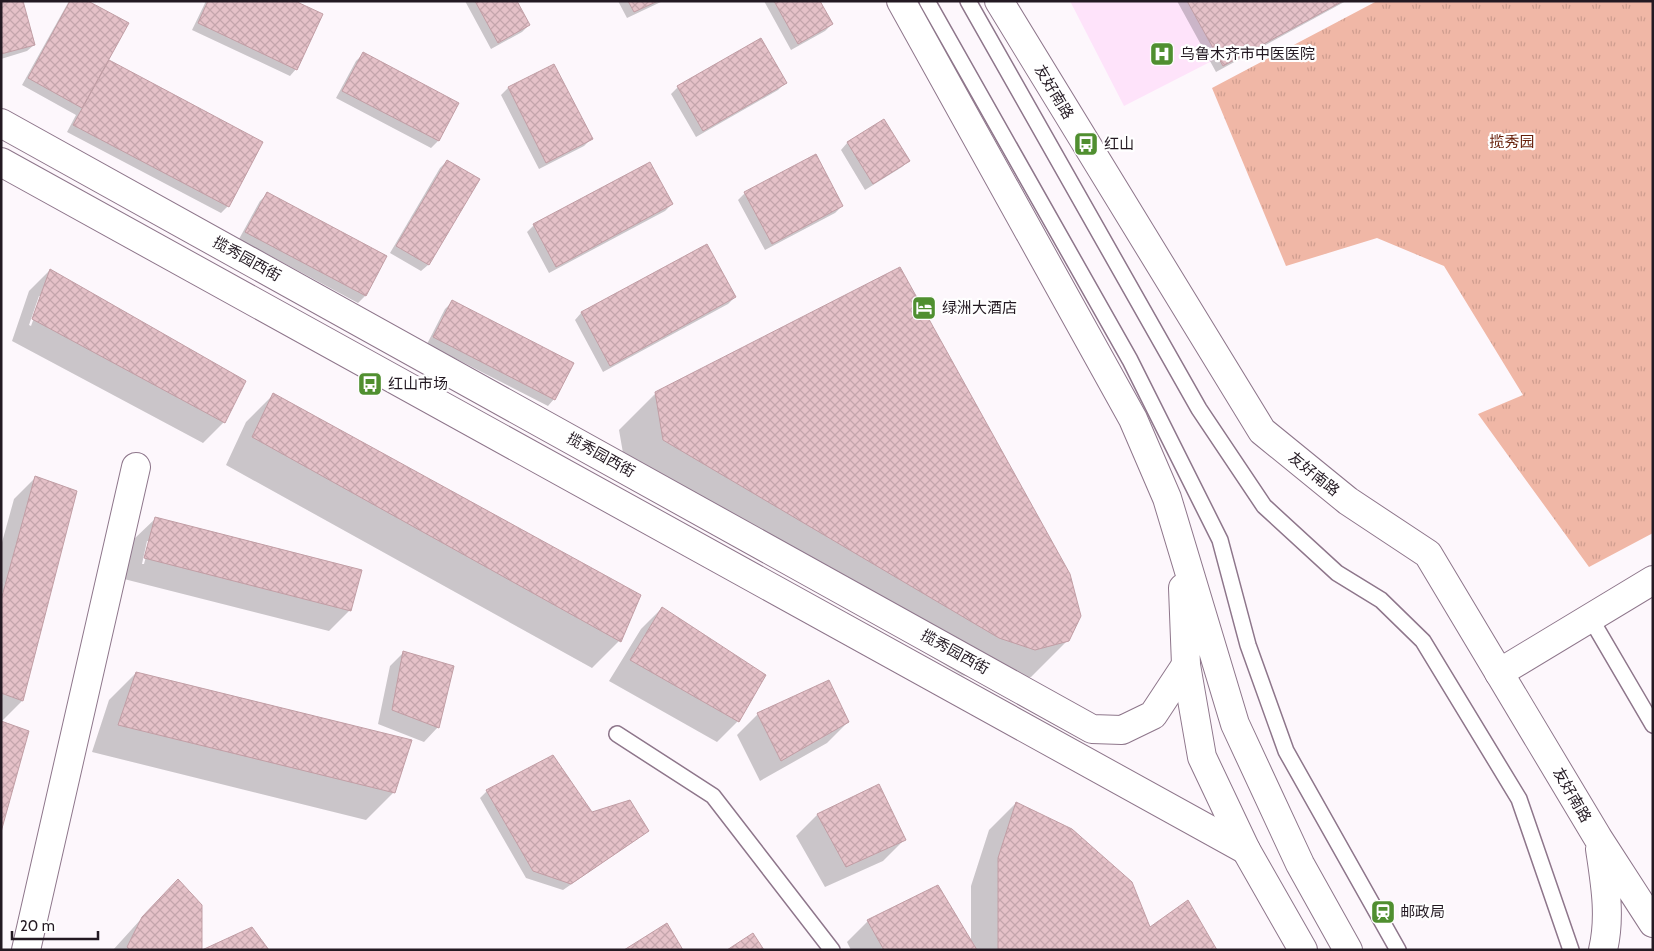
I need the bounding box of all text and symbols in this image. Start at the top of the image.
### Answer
hospital icon: 乌鲁木齐市中医医院 [1149,41,1175,67]
place label: 乌鲁木齐市中医医院 [1180,45,1315,63]
street label: 友好南路 [1031,62,1077,122]
bus stop icon: 红山 [1073,131,1099,157]
park label: 揽秀园 [1489,133,1535,151]
place label: 红山 [1104,135,1134,153]
street label: 揽秀园西街 [210,233,284,285]
hotel icon: 绿洲大酒店 [911,295,937,321]
place label: 绿洲大酒店 [942,299,1017,317]
bus stop icon: 红山市场 [357,371,383,397]
place label: 红山市场 [388,375,448,393]
street label: 揽秀园西街 [564,429,638,481]
street label: 友好南路 [1285,448,1343,500]
street label: 揽秀园西街 [918,626,992,678]
street label: 友好南路 [1549,765,1595,825]
station icon: 邮政局 [1370,899,1396,925]
place label: 邮政局 [1400,903,1445,921]
scale bar [12,908,99,940]
text: 20 m [20,917,55,935]

